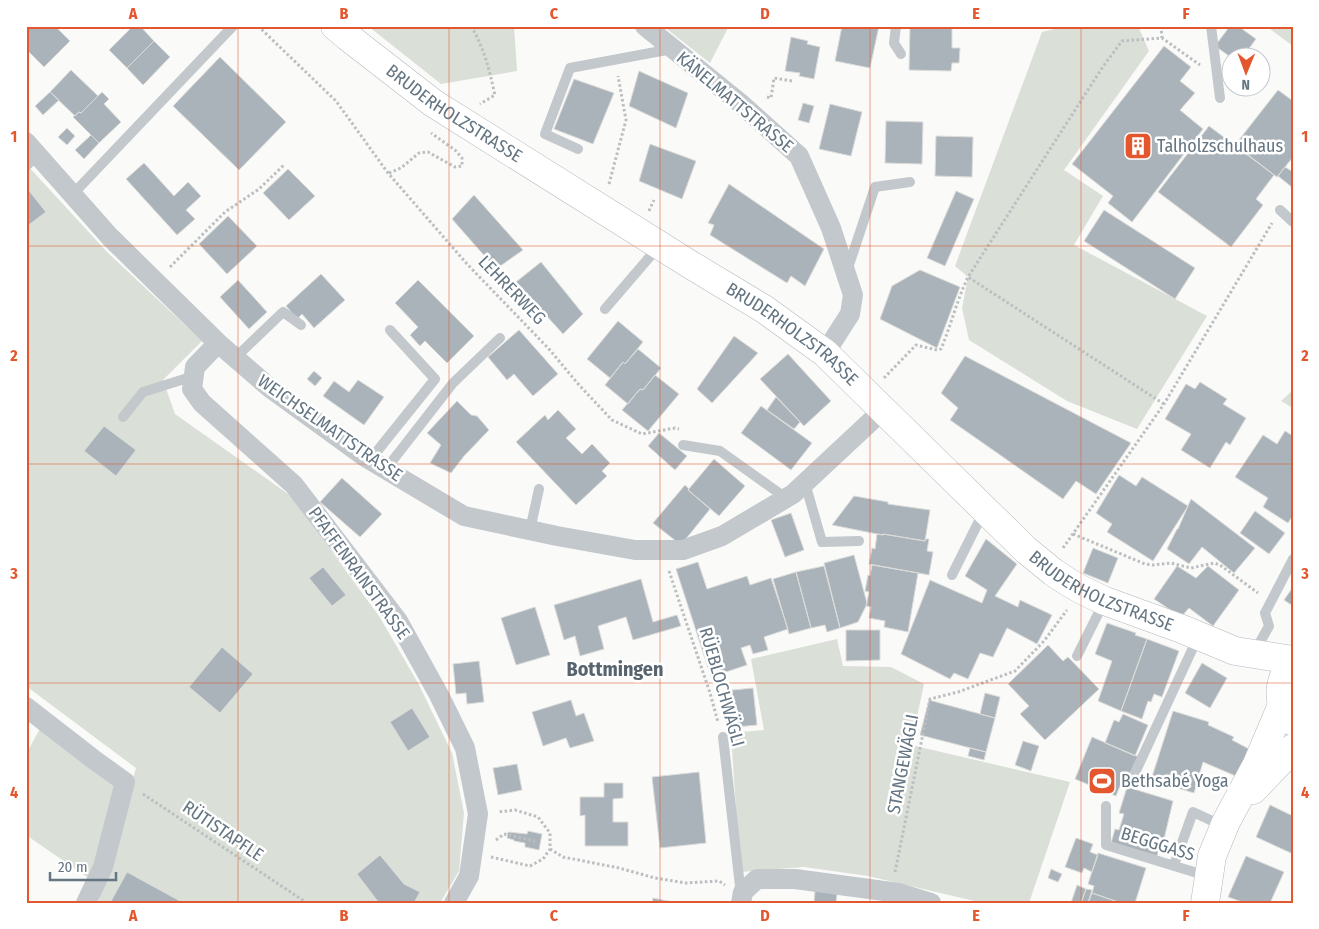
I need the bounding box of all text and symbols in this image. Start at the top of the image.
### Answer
text: A [128,4,138,23]
text: B [340,4,349,23]
text: C [550,4,559,23]
text: D [760,4,770,23]
text: E [972,4,980,23]
text: F [1182,4,1190,23]
street label: KÄNELMATTSTRASSE [672,47,798,157]
north arrow [1222,48,1272,98]
street label: BRUDERHOLZSTRASSE [382,60,526,167]
text: N [1241,76,1250,93]
text: 1 [11,127,17,146]
text: 1 [1302,127,1308,146]
building icon: Talholzschulhaus [1123,131,1153,161]
place label: Talholzschulhaus [1157,135,1284,157]
street label: LEHRERWEG [474,251,550,329]
street label: BRUDERHOLZSTRASSE [722,278,863,390]
text: 2 [9,346,18,365]
text: 2 [1300,346,1309,365]
street label: WEICHSELMATTSTRASSE [253,370,407,486]
street label: PFAFFENRAINSTRASSE [304,503,414,643]
street label: BRUDERHOLZSTRASSE [1024,546,1177,636]
text: 3 [9,564,18,583]
text: 3 [1300,564,1309,583]
street label: RÜEBLOCHWÄGLI [694,625,750,749]
district label: Bottmingen [567,657,663,681]
street label: STANGEWÄGLI [883,712,923,816]
sports icon: Bethsabé Yoga [1087,766,1117,796]
place label: Bethsabé Yoga [1121,770,1229,792]
text: 4 [10,783,18,802]
text: 4 [1301,783,1309,802]
street label: RÜTISTAPFLE [179,796,267,866]
street label: BEGGGASS [1118,822,1198,866]
scale bar [50,849,116,881]
text: 20 m [58,858,88,876]
text: A [128,906,138,925]
text: B [340,906,349,925]
text: C [550,906,559,925]
text: D [760,906,770,925]
text: E [972,906,980,925]
text: F [1182,906,1190,925]

